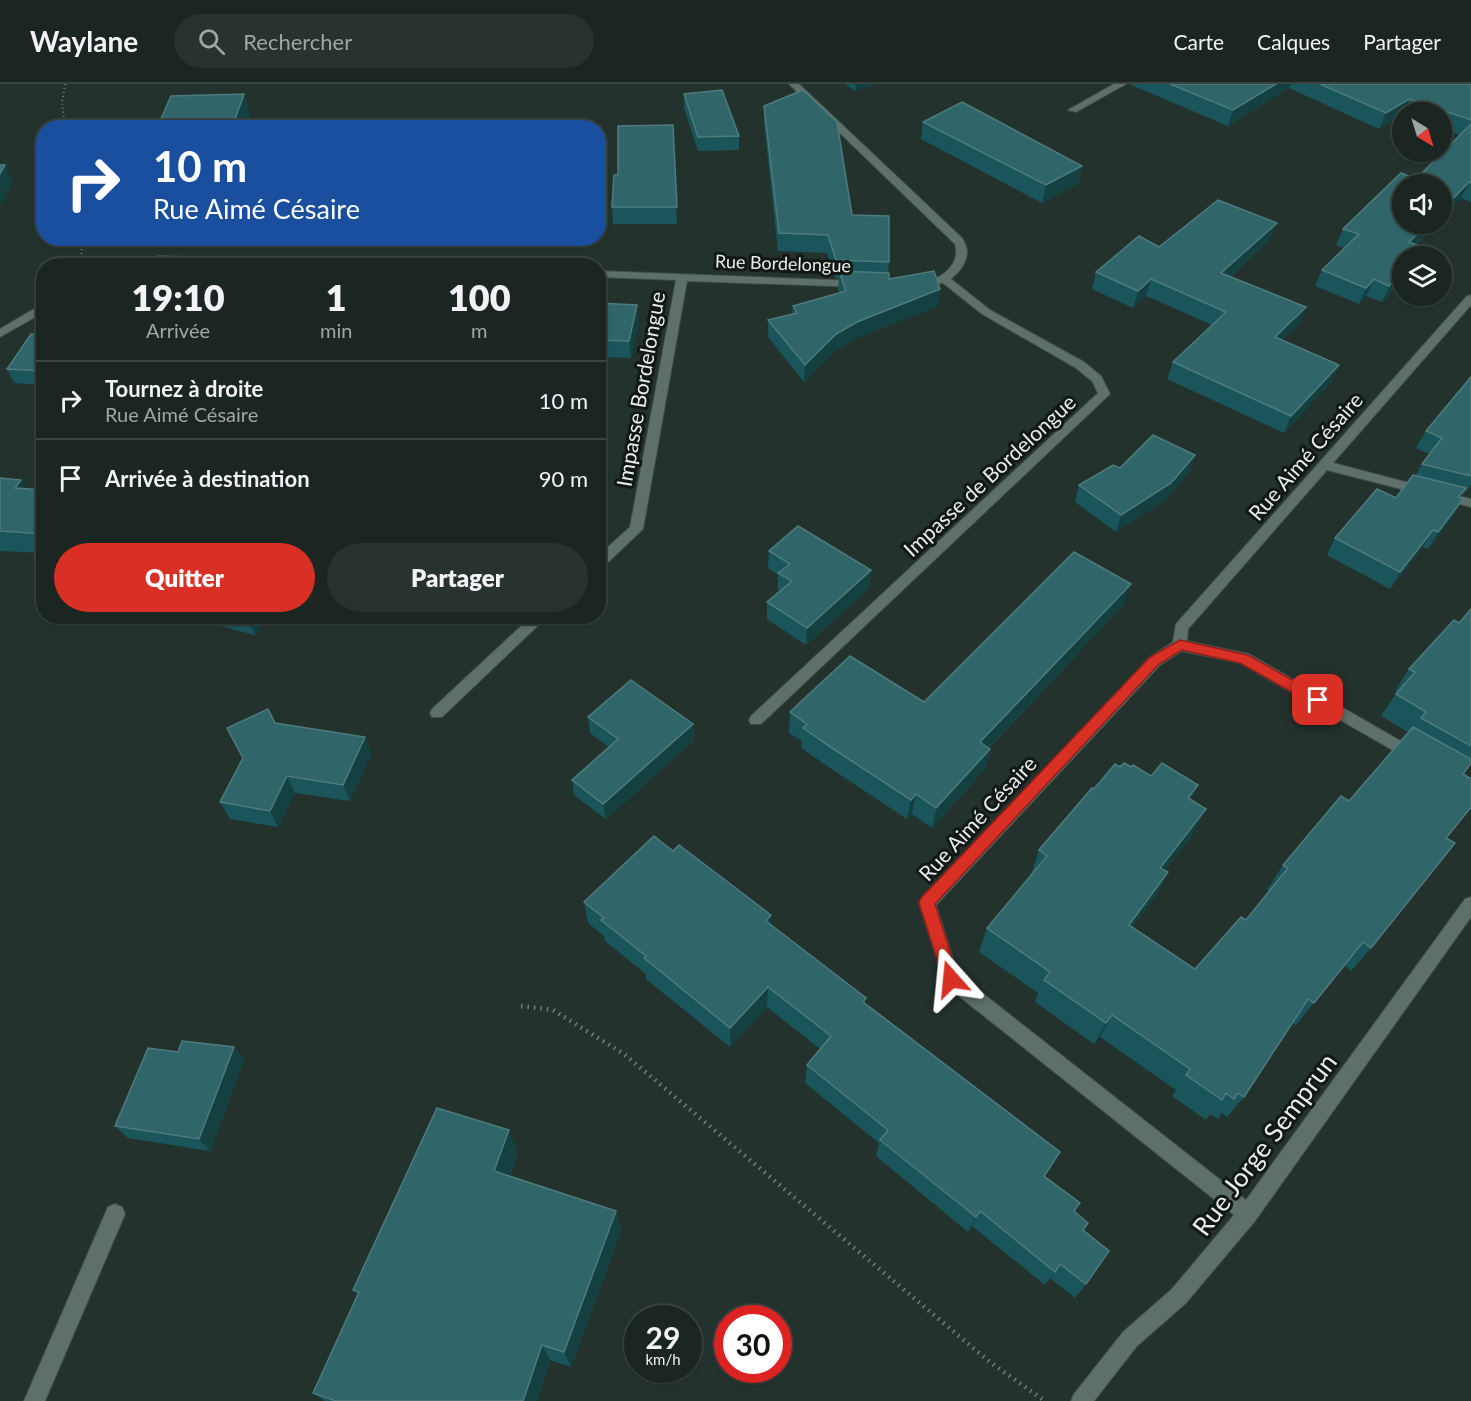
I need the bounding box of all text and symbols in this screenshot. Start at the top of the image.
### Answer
search box [174,14,594,68]
text: Waylane [30,24,138,58]
icon: search [195,25,228,58]
text: Rechercher [243,28,352,55]
text: Carte [1173,29,1224,54]
text: Calques [1257,29,1330,54]
text: Partager [1363,29,1441,54]
north arrow [1392,102,1452,162]
map controls [1392,102,1452,306]
text: 10 m [153,141,247,191]
icon: right [54,144,132,222]
button: sound [1392,174,1452,234]
text: Rue Aimé Césaire [153,192,360,225]
button: layers [1392,246,1452,306]
street label: Rue Bordelongue [715,250,851,276]
text: 19:10 [131,275,225,319]
text: 1 [326,275,347,319]
text: 100 [448,275,511,319]
street label: Impasse Bordelongue [611,290,669,488]
text: Arrivée [146,318,210,342]
text: min [320,318,352,342]
text: m [471,318,487,342]
text: Tournez à droite [105,375,263,402]
icon: right [54,384,87,417]
text: 10 m [539,387,588,414]
street label: Rue Aimé Césaire [1243,387,1367,525]
street label: Impasse de Bordelongue [898,389,1080,561]
text: Rue Aimé Césaire [105,402,258,426]
icon: arrive [54,462,87,495]
text: Arrivée à destination [105,465,310,492]
text: 90 m [539,465,588,492]
button: Quitter [54,543,315,612]
button: Partager [327,543,588,612]
pin [1292,674,1343,725]
icon: arrive [1301,683,1334,716]
street label: Rue Aimé Césaire [913,751,1041,885]
position arrow [919,947,983,1011]
street label: Rue Jorge Semprun [1185,1046,1343,1242]
speed limit sign: 30 [714,1305,792,1383]
text: 29 [646,1319,680,1355]
text: km/h [645,1350,681,1368]

